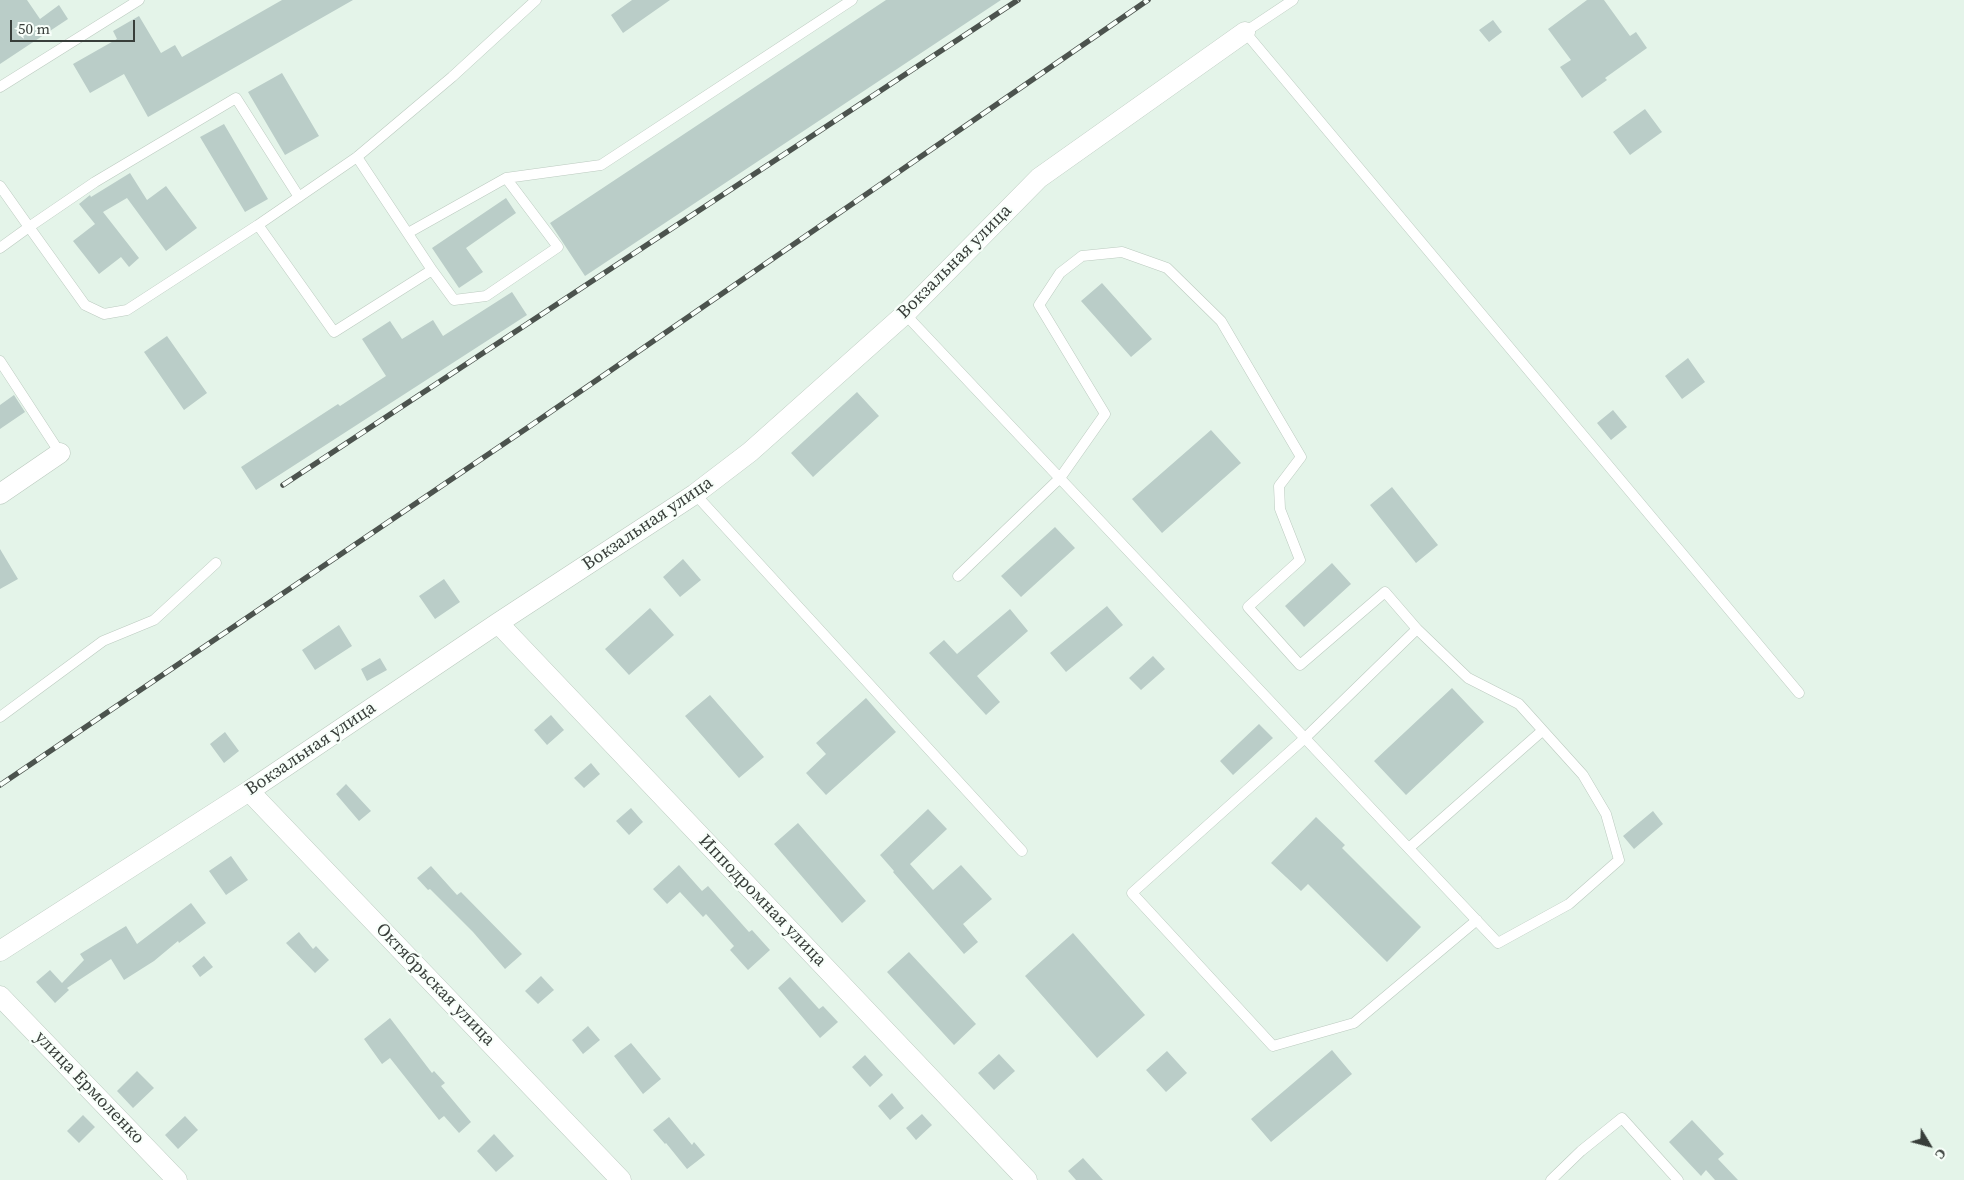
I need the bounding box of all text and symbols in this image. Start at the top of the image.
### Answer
scale bar [12,10,138,42]
text: 50 m [18,18,50,39]
street label: Вокзальная улица [893,200,1017,324]
street label: Вокзальная улица [579,472,717,576]
street label: Вокзальная улица [242,697,380,801]
street label: Ипподромная улица [693,831,831,971]
street label: Октябрьская улица [371,919,499,1051]
street label: улица Ермоленко [30,1027,148,1149]
north arrow [1904,1120,1954,1170]
text: С [1930,1145,1952,1164]

